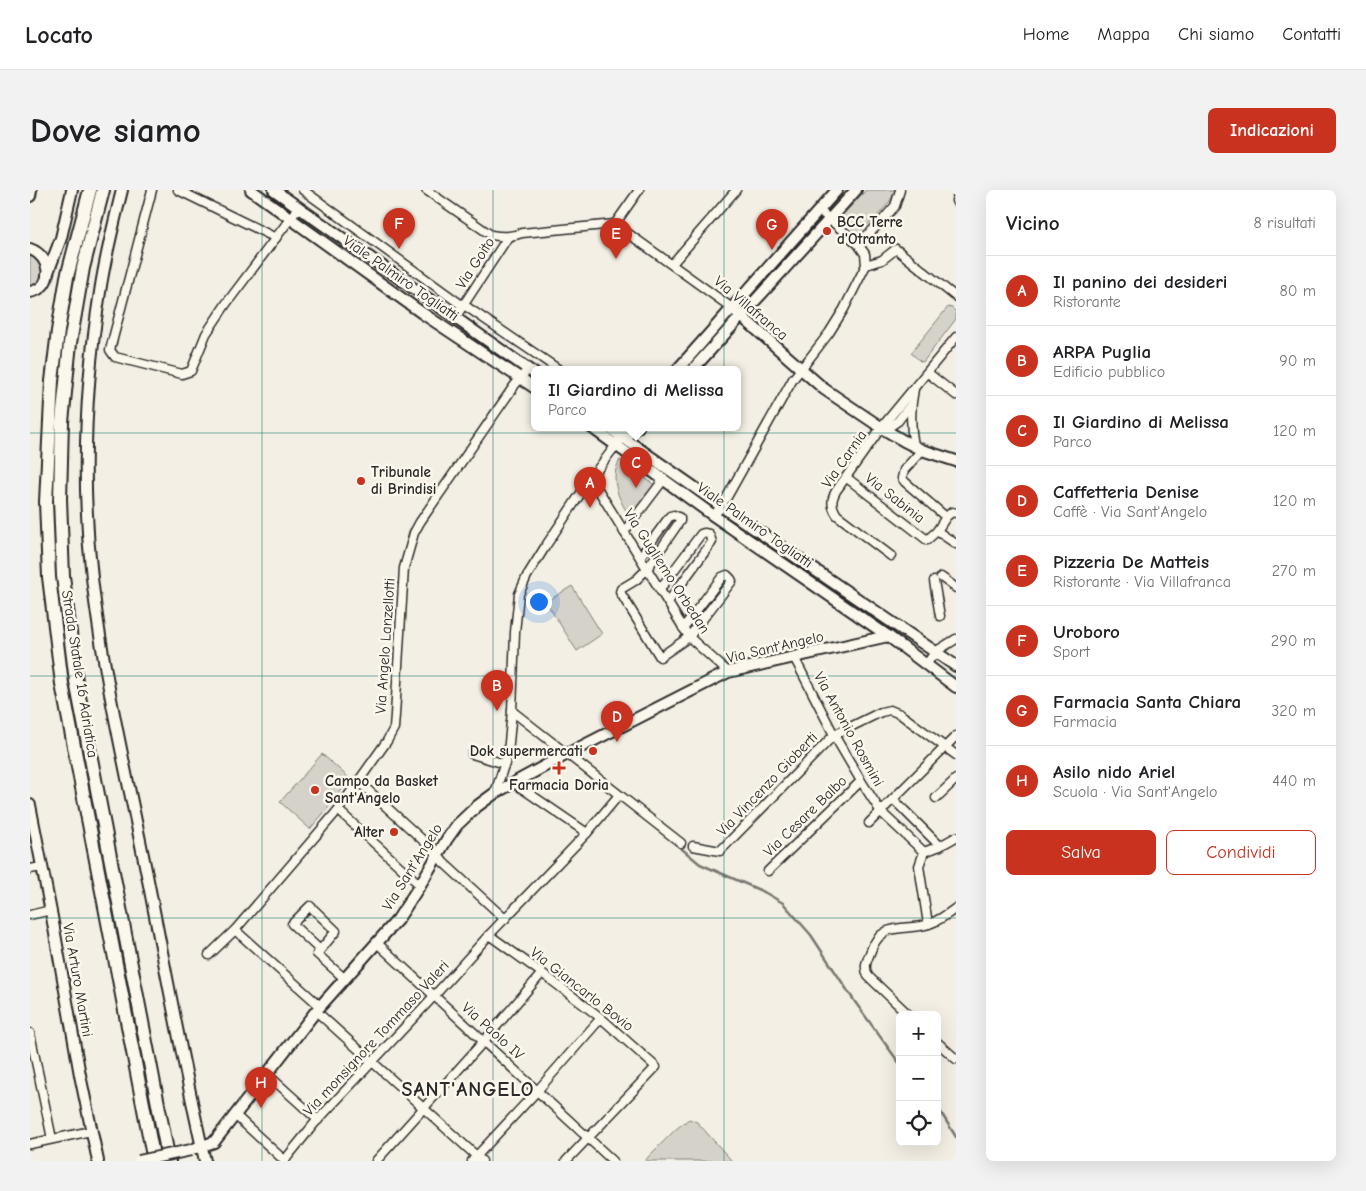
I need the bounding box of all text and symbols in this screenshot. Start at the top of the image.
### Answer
text: Locato [25,21,93,49]
text: Home [1023,24,1069,45]
text: Mappa [1097,24,1150,45]
text: Chi siamo [1178,24,1254,45]
text: Contatti [1282,24,1341,45]
button: Indicazioni [1208,108,1336,153]
text: Dove siamo [30,110,201,151]
pin: F [383,208,415,249]
pin: G [756,209,788,250]
text: Vicino [1006,211,1060,235]
place label: BCC Terre d'Otranto [837,213,903,248]
text: 8 risultati [1254,214,1316,232]
pin: E [600,218,632,259]
marker: BCC Terre d'Otranto [821,225,833,237]
street label: Viale Palmiro Togliatti [340,231,462,325]
street label: Via Goito [452,234,498,292]
text: Il panino dei desideri [1053,271,1227,293]
street label: Via Villafranca [710,272,792,344]
text: A [1018,282,1026,300]
text: 80 m [1279,282,1316,300]
text: Ristorante [1053,293,1121,311]
text: ARPA Puglia [1053,341,1151,363]
text: B [1017,352,1027,370]
text: 90 m [1279,352,1316,370]
text: Edificio pubblico [1053,363,1165,381]
popup [531,366,741,431]
text: Il Giardino di Melissa [548,379,724,401]
text: Parco [548,401,587,419]
text: Il Giardino di Melissa [1053,411,1229,433]
text: C [1017,422,1027,440]
text: 120 m [1273,422,1316,440]
street label: Via Carnia [818,427,870,491]
text: Parco [1053,433,1092,451]
pin: C [620,447,652,488]
place label: Tribunale di Brindisi [371,463,436,498]
pin: A [574,467,606,508]
street label: Via Sabinia [861,469,929,527]
marker: Tribunale di Brindisi [355,475,367,487]
street label: Viale Palmiro Togliatti [694,478,816,572]
text: Caffetteria Denise [1053,481,1199,503]
text: D [1017,492,1027,510]
text: 120 m [1273,492,1316,510]
text: Caffè · Via Sant'Angelo [1053,503,1207,521]
street label: Via Gugliemo Orbedan [620,505,714,637]
text: Pizzeria De Matteis [1053,551,1209,573]
text: E [1017,562,1027,580]
text: 270 m [1272,562,1316,580]
text: Ristorante · Via Villafranca [1053,573,1231,591]
street label: Via Angelo Lanzellotti [371,577,399,715]
street label: Strada Statale 16 Adriatica [58,589,102,759]
your location [526,589,552,615]
text: Uroboro [1053,621,1120,643]
street label: Via Sant'Angelo [725,627,826,667]
text: F [1017,632,1027,650]
text: 290 m [1271,632,1316,650]
text: Sport [1053,643,1090,661]
street label: Via Antonio Rosmini [810,669,888,789]
pin: B [481,670,513,711]
text: Farmacia Santa Chiara [1053,691,1241,713]
pin: D [601,701,633,742]
text: G [1016,702,1028,720]
text: 320 m [1271,702,1316,720]
text: Farmacia [1053,713,1117,731]
street label: Via Vincenzo Gioberti [713,728,821,840]
place label: Dok supermercati [470,742,583,760]
marker: Dok supermercati [587,745,599,757]
text: Asilo nido Ariel [1053,761,1175,783]
marker: Farmacia Doria [553,762,565,774]
place label: Campo da Basket Sant'Angelo [325,772,439,807]
street label: Via Cesare Balbo [759,772,851,860]
text: H [1016,772,1028,790]
text: 440 m [1272,772,1316,790]
place label: Farmacia Doria [509,776,609,794]
text: Scuola · Via Sant'Angelo [1053,783,1218,801]
marker: Campo da Basket Sant'Angelo [309,784,321,796]
street label: Via Sant'Angelo [378,820,446,914]
place label: Alter [354,823,384,841]
marker: Alter [388,826,400,838]
button: Salva [1006,830,1156,875]
button: Condividi [1166,830,1316,875]
street label: Via Arturo Martini [59,922,97,1038]
street label: Via Giancarlo Bovio [527,943,637,1035]
street label: Via monsignore Tommaso Valeri [299,957,453,1119]
street label: Via Paolo IV [458,998,528,1064]
map controls [896,1011,941,1146]
button: + [896,1011,941,1056]
button: − [896,1056,941,1101]
pin: H [245,1067,277,1108]
district label: SANT'ANGELO [402,1078,534,1101]
button: locate [896,1101,941,1146]

